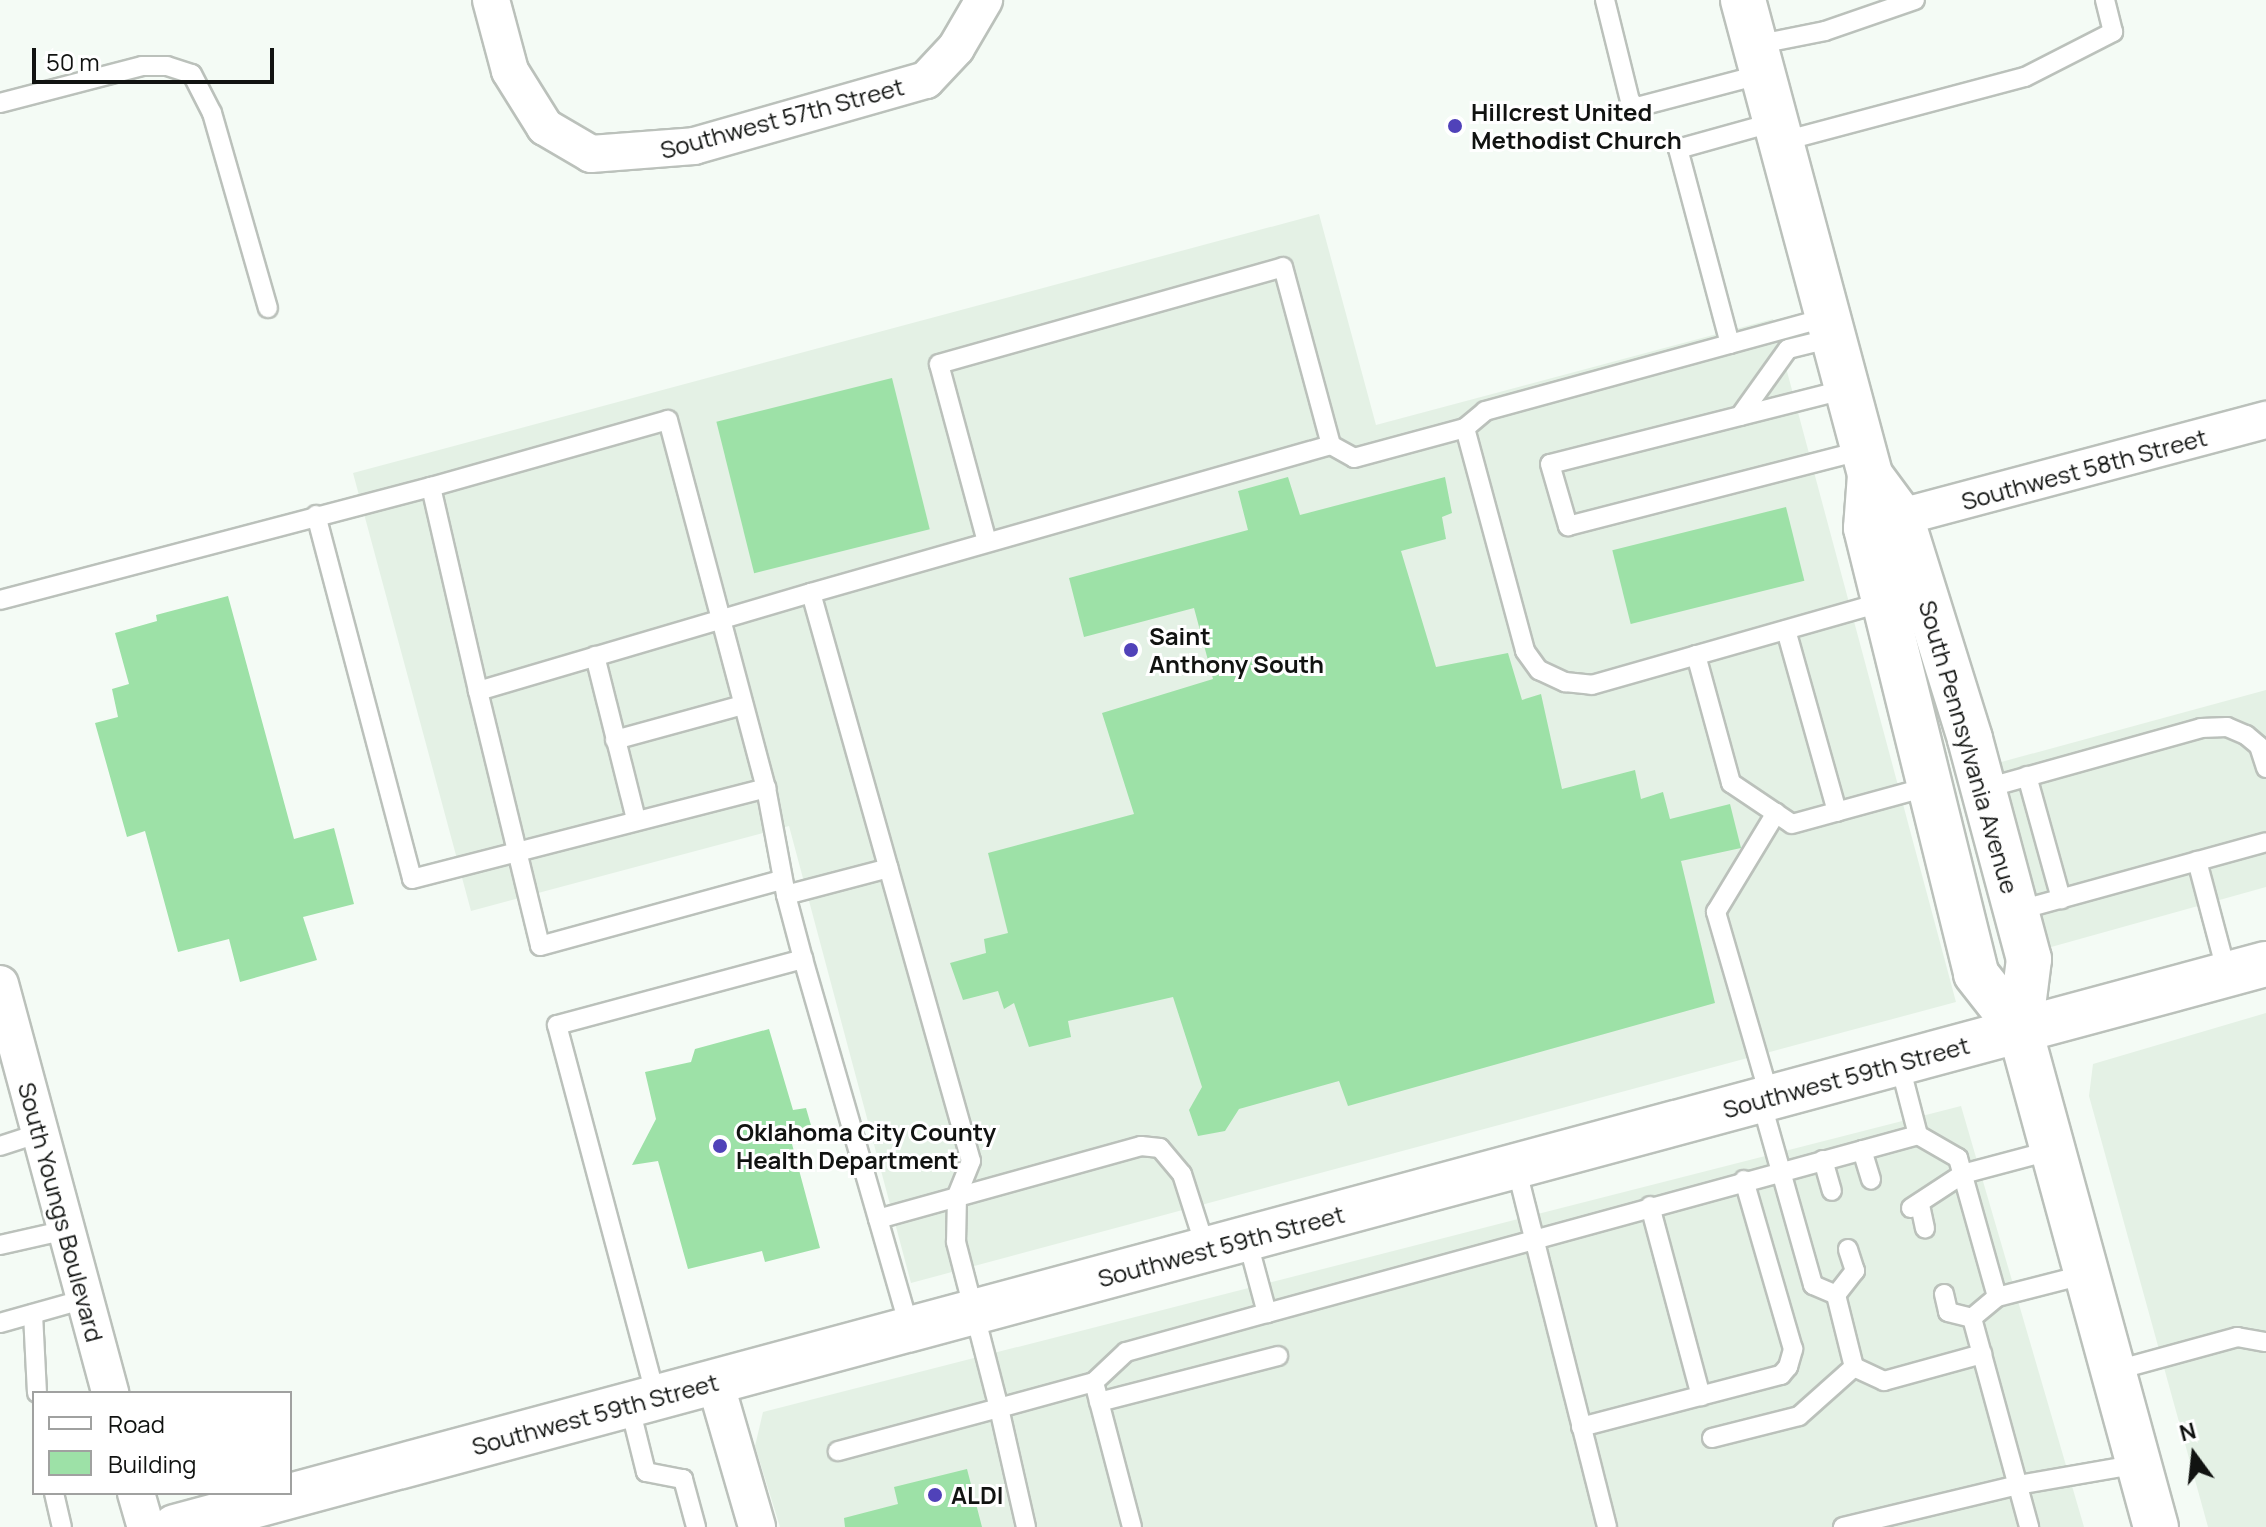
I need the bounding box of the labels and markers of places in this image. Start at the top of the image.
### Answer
place label: Hillcrest United Methodist Church [1471,98,1682,154]
marker: Hillcrest United Methodist Church [1446,117,1464,135]
place label: Saint Anthony South [1149,622,1324,678]
marker: Saint Anthony South [1120,639,1142,661]
place label: Oklahoma City County Health Department [736,1118,996,1174]
marker: Oklahoma City County Health Department [711,1137,729,1155]
place label: ALDI [951,1481,1003,1509]
marker: ALDI [926,1486,944,1504]

